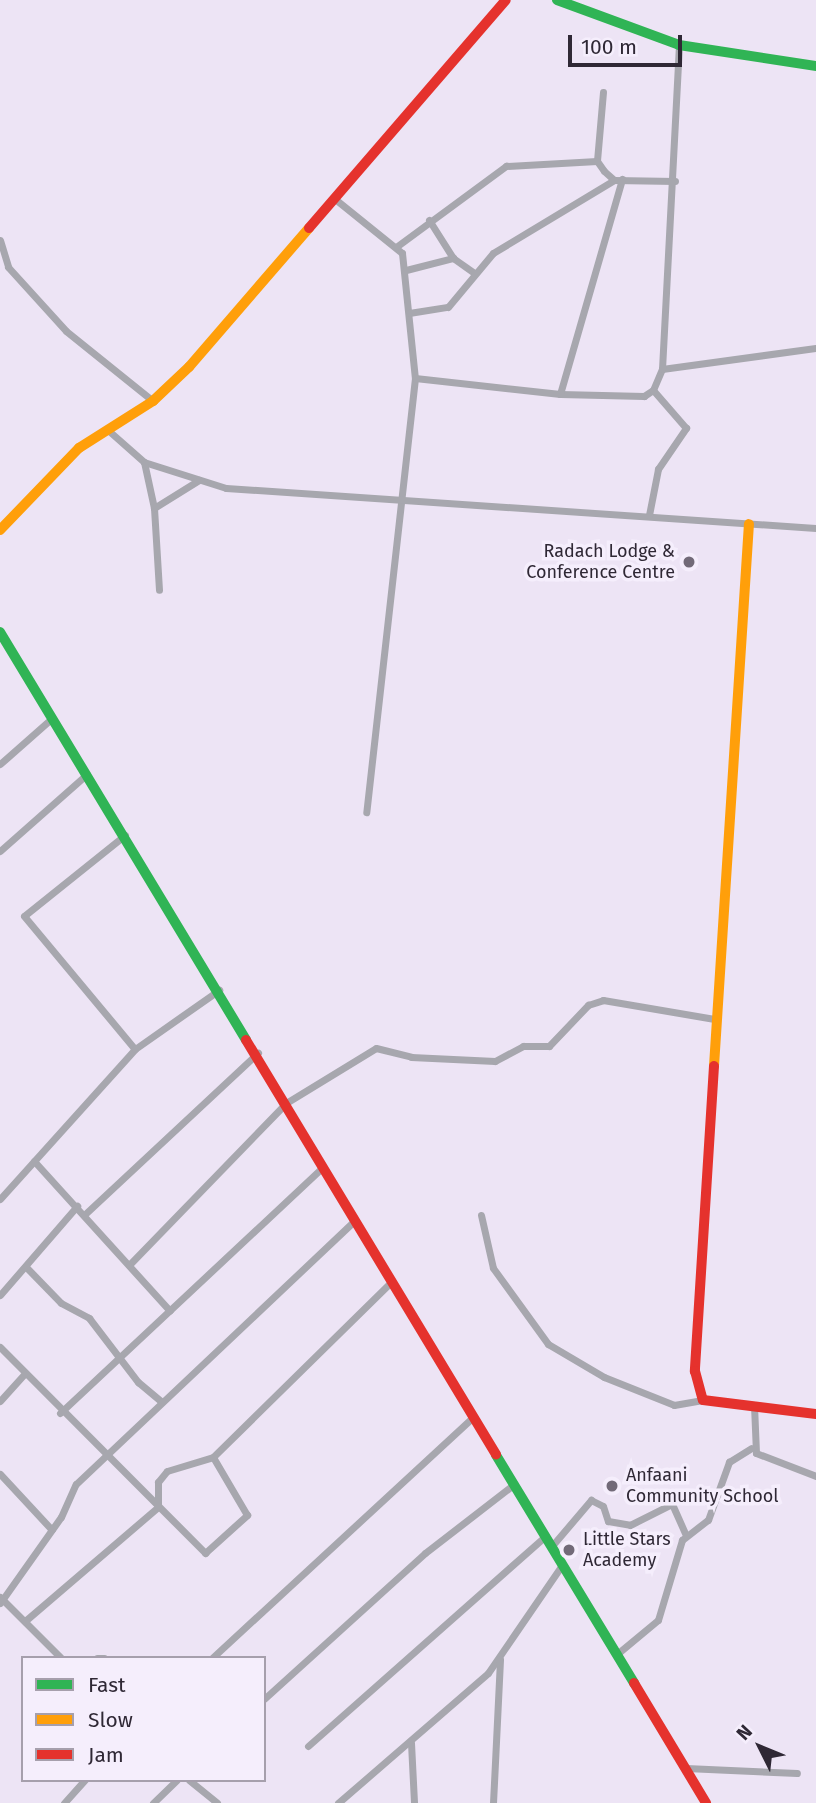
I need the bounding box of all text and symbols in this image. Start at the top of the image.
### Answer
scale bar [571,21,685,65]
text: 100 m [581,34,637,60]
place label: Radach Lodge & Conference Centre [526,541,675,584]
marker: Radach Lodge & Conference Centre [681,554,697,570]
place label: Anfaani Community School [626,1465,778,1508]
marker: Anfaani Community School [604,1478,620,1494]
place label: Little Stars Academy [583,1529,671,1572]
marker: Little Stars Academy [561,1542,577,1558]
legend [21,1656,266,1782]
text: Fast [88,1672,126,1698]
text: Slow [88,1707,133,1733]
north arrow [725,1712,795,1782]
text: N [732,1720,757,1745]
text: Jam [88,1742,124,1768]

